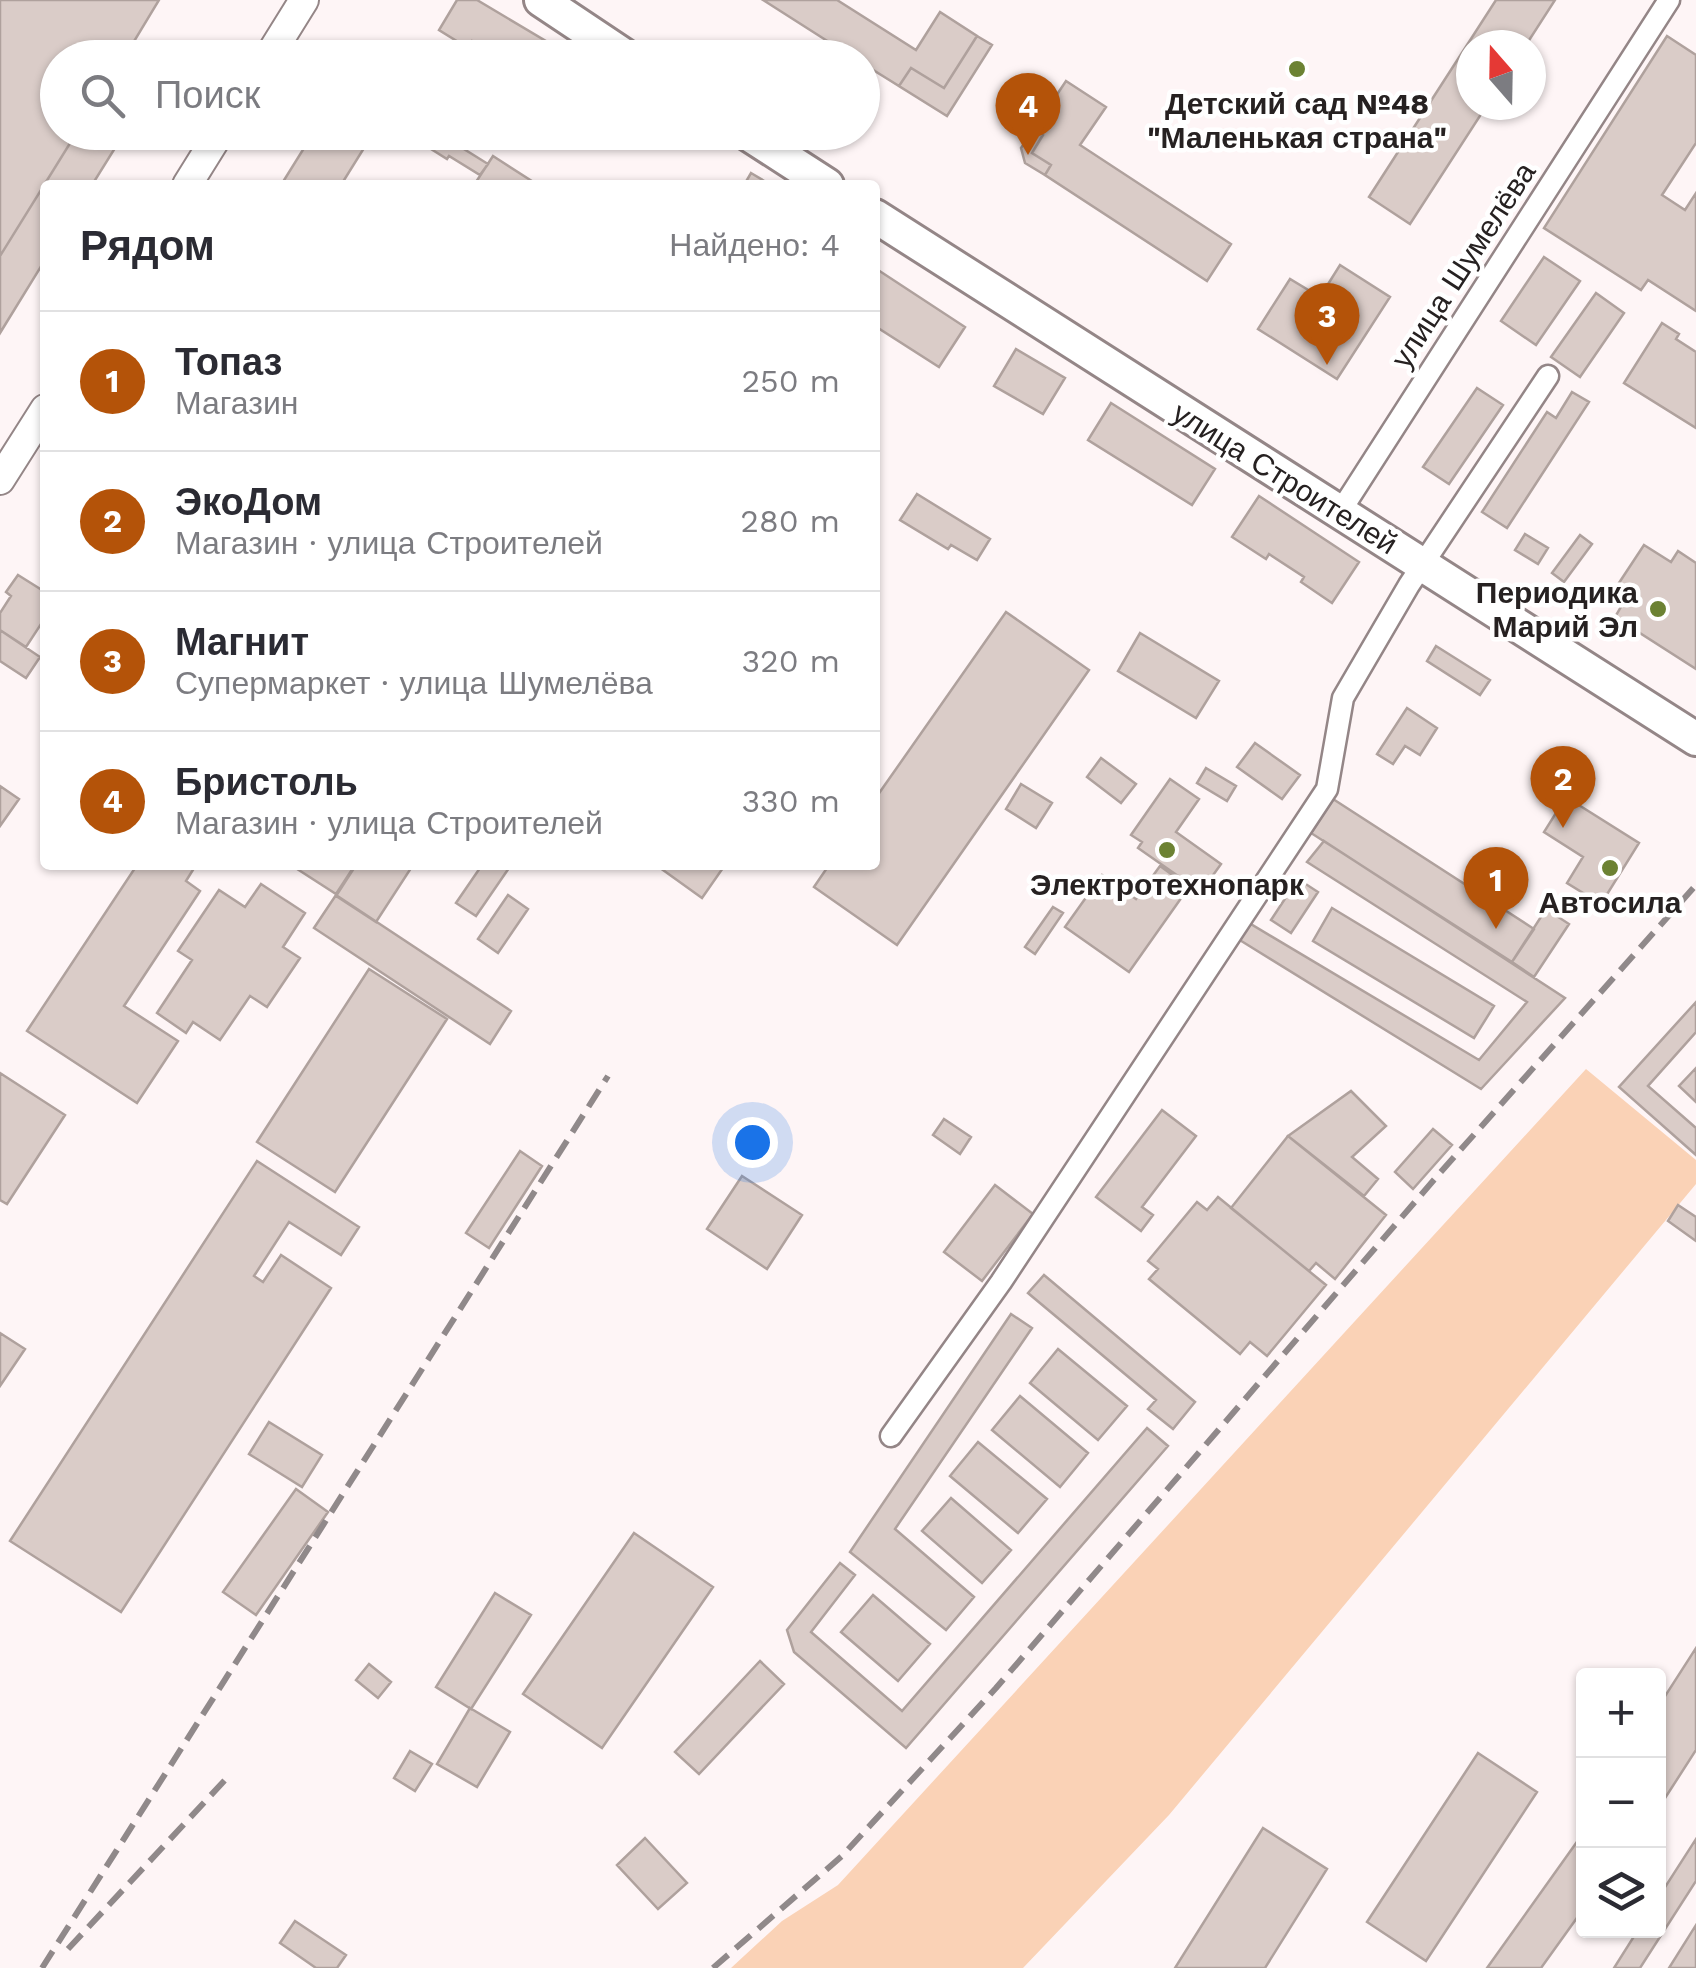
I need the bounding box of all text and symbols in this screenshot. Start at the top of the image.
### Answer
north arrow [1456,30,1546,120]
search box [40,40,880,150]
marker: Детский сад №48 "Маленькая страна" [1286,58,1308,80]
icon: search [75,68,130,123]
pin: 4 [996,72,1060,155]
text: Поиск [155,73,260,117]
place label: Детский сад №48 "Маленькая страна" [1147,86,1447,155]
street label: улица Шумелёва [1384,156,1543,374]
text: Рядом [80,221,215,270]
text: Найдено: 4 [669,226,840,264]
pin: 3 [1294,282,1360,365]
text: Топаз [175,340,282,384]
text: 1 [106,362,119,400]
text: 250 m [741,362,840,400]
text: Магазин [175,384,298,422]
street label: улица Строителей [1166,395,1404,561]
text: ЭкоДом [175,480,322,524]
text: 2 [103,502,122,540]
text: 280 m [740,502,840,540]
text: Магазин · улица Строителей [175,524,603,562]
place label: Периодика Марий Эл [1476,575,1638,644]
marker: Периодика Марий Эл [1647,598,1669,620]
text: Магнит [175,620,309,664]
text: 3 [103,642,122,680]
text: 320 m [741,642,840,680]
text: Супермаркет · улица Шумелёва [175,664,653,702]
pin: 2 [1530,746,1596,828]
text: Бристоль [175,760,358,804]
text: 4 [102,782,123,820]
text: 330 m [741,782,840,820]
text: Магазин · улица Строителей [175,804,603,842]
marker: Электротехнопарк [1156,839,1178,861]
pin: 1 [1464,846,1528,929]
marker: Автосила [1599,857,1621,879]
place label: Электротехнопарк [1030,867,1305,902]
place label: Автосила [1539,885,1682,920]
your location [727,1117,778,1168]
map controls [1576,1668,1666,1938]
button: + [1576,1668,1666,1758]
button: − [1576,1758,1666,1848]
button: layers [1576,1848,1666,1938]

